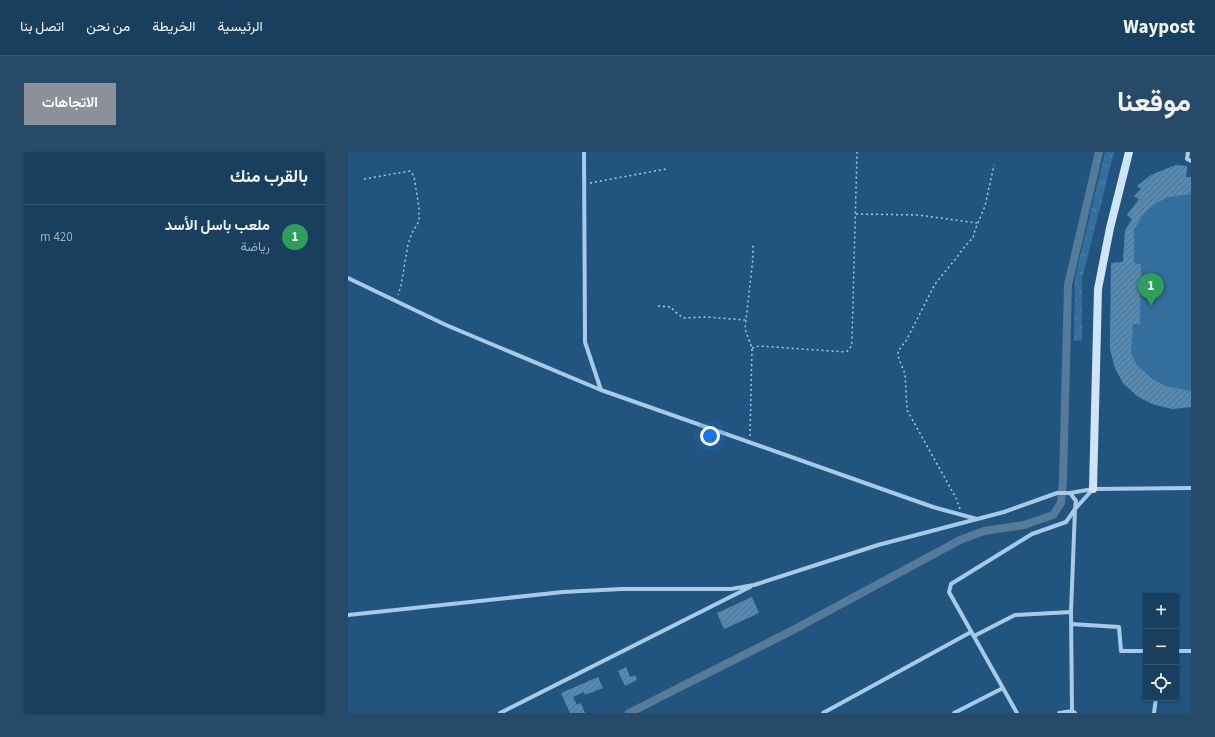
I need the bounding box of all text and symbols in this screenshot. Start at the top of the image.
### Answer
text: Waypost [1123,14,1195,41]
text: اتصل بنا [20,17,64,37]
text: من نحن [86,17,130,37]
text: الخريطة [152,17,196,37]
text: الرئيسية [218,17,263,37]
text: موقعنا [1117,82,1191,122]
button: الاتجاهات [24,83,116,125]
text: بالقرب منك [230,165,308,189]
text: ملعب باسل الأسد [165,215,270,236]
text: 420 m [40,228,73,246]
text: 1 [292,228,298,246]
text: رياضة [240,238,270,256]
pin: 1 [1138,273,1164,306]
your location [700,426,720,446]
map controls [1143,593,1179,701]
button: + [1143,593,1179,629]
button: − [1143,629,1179,665]
button: locate [1143,665,1179,701]

